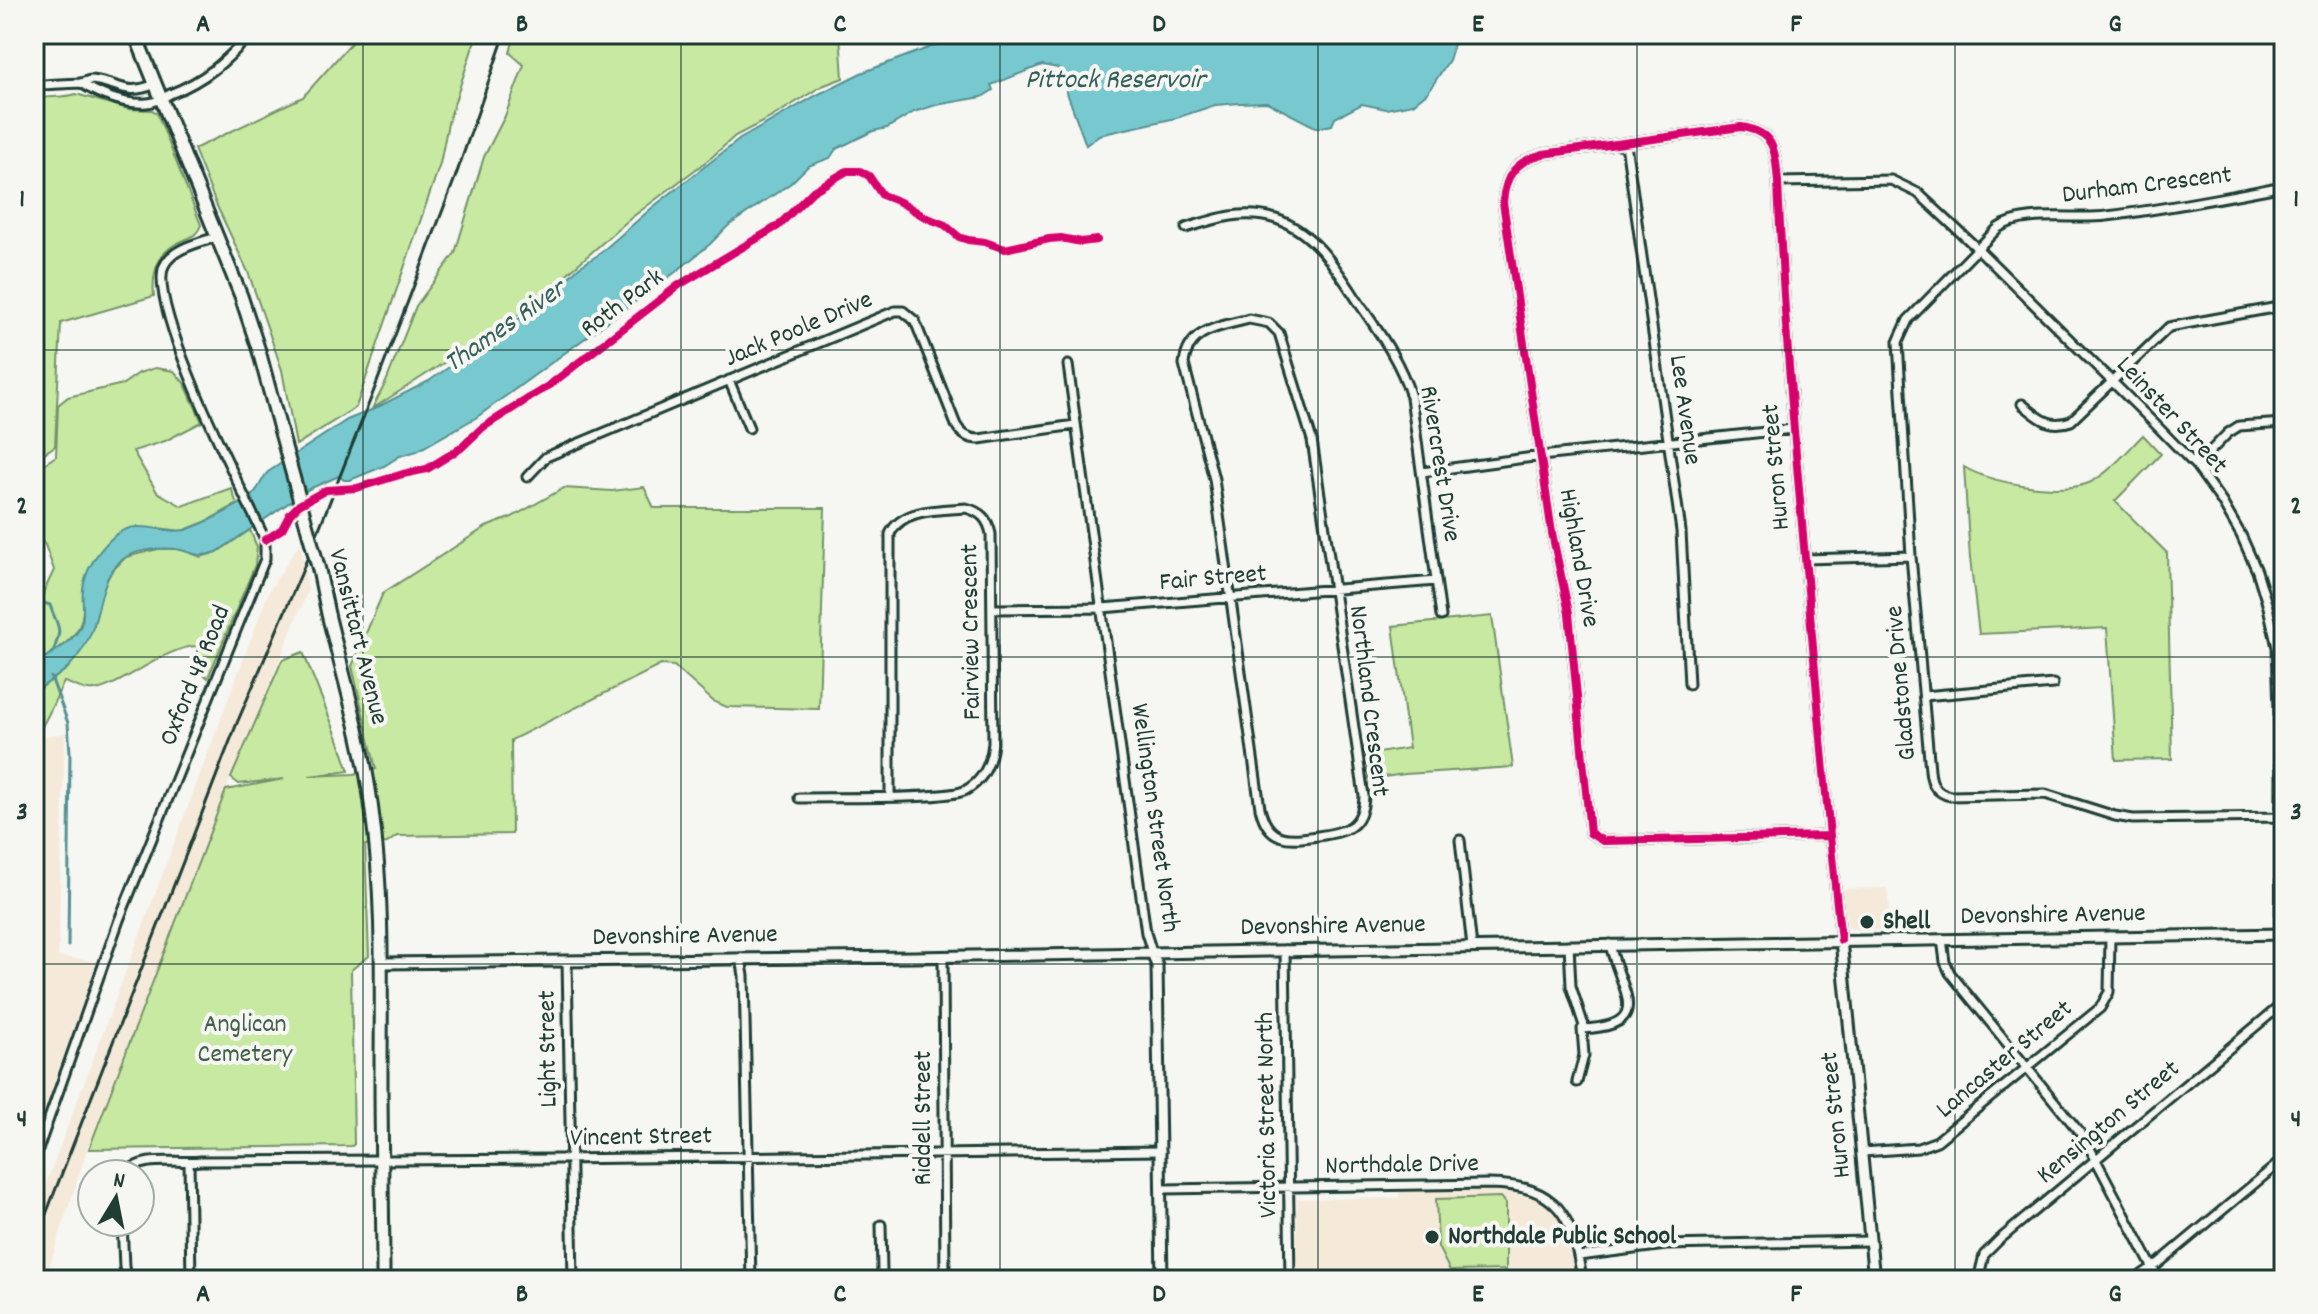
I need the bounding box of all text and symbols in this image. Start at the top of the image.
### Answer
text: A [196,7,210,44]
text: B [516,7,528,44]
text: C [834,7,847,44]
text: D [1152,7,1166,44]
text: E [1472,7,1484,44]
text: F [1790,7,1802,44]
text: G [2108,7,2122,44]
water label: Pittock Reservoir [1025,62,1209,102]
street label: Durham Crescent [2060,157,2234,215]
text: 1 [19,182,25,219]
text: 1 [2293,182,2299,219]
street label: Roth Park [574,260,672,348]
water label: Thames River [437,269,578,385]
street label: Jack Poole Drive [719,282,879,378]
street label: Leinster Street [2106,349,2236,484]
street label: Lee Avenue [1658,353,1710,467]
street label: Rivercrest Drive [1408,383,1470,545]
street label: Huron Street [1753,402,1801,532]
street label: Highland Drive [1548,486,1608,630]
text: 2 [16,489,28,526]
text: 2 [2290,489,2302,526]
street label: Fairview Crescent [952,543,992,720]
street label: Vansittart Avenue [317,545,397,729]
street label: Fair Street [1158,556,1268,602]
street label: Oxford 48 Road [151,600,241,752]
street label: Northland Crescent [1338,603,1398,799]
street label: Gladstone Drive [1877,604,1927,762]
street label: Wellington Street North [1120,701,1188,935]
text: 3 [16,795,28,832]
text: 3 [2290,795,2302,832]
street label: Devonshire Avenue [1960,896,2146,936]
place label: Shell [1883,904,1931,941]
street label: Devonshire Avenue [1240,907,1426,947]
marker: Shell [1858,913,1876,931]
street label: Devonshire Avenue [592,917,778,957]
street label: Light Street [529,990,569,1108]
street label: Lancaster Street [1929,991,2082,1128]
park label: Anglican Cemetery [198,1007,293,1074]
street label: Victoria Street North [1248,1012,1288,1218]
street label: Riddell Street [906,1050,943,1185]
street label: Huron Street [1812,1050,1862,1180]
street label: Kensington Street [2029,1052,2189,1194]
text: 4 [17,1102,27,1139]
text: 4 [2291,1102,2301,1139]
street label: Vincent Street [570,1118,713,1158]
street label: Northdale Drive [1325,1146,1479,1186]
north arrow [76,1158,156,1238]
text: N [111,1166,127,1198]
place label: Northdale Public School [1448,1219,1677,1256]
marker: Northdale Public School [1423,1228,1441,1246]
text: A [196,1277,210,1314]
text: B [516,1277,528,1314]
text: C [834,1277,847,1314]
text: D [1152,1277,1166,1314]
text: E [1472,1277,1484,1314]
text: F [1790,1277,1802,1314]
text: G [2108,1277,2122,1314]

